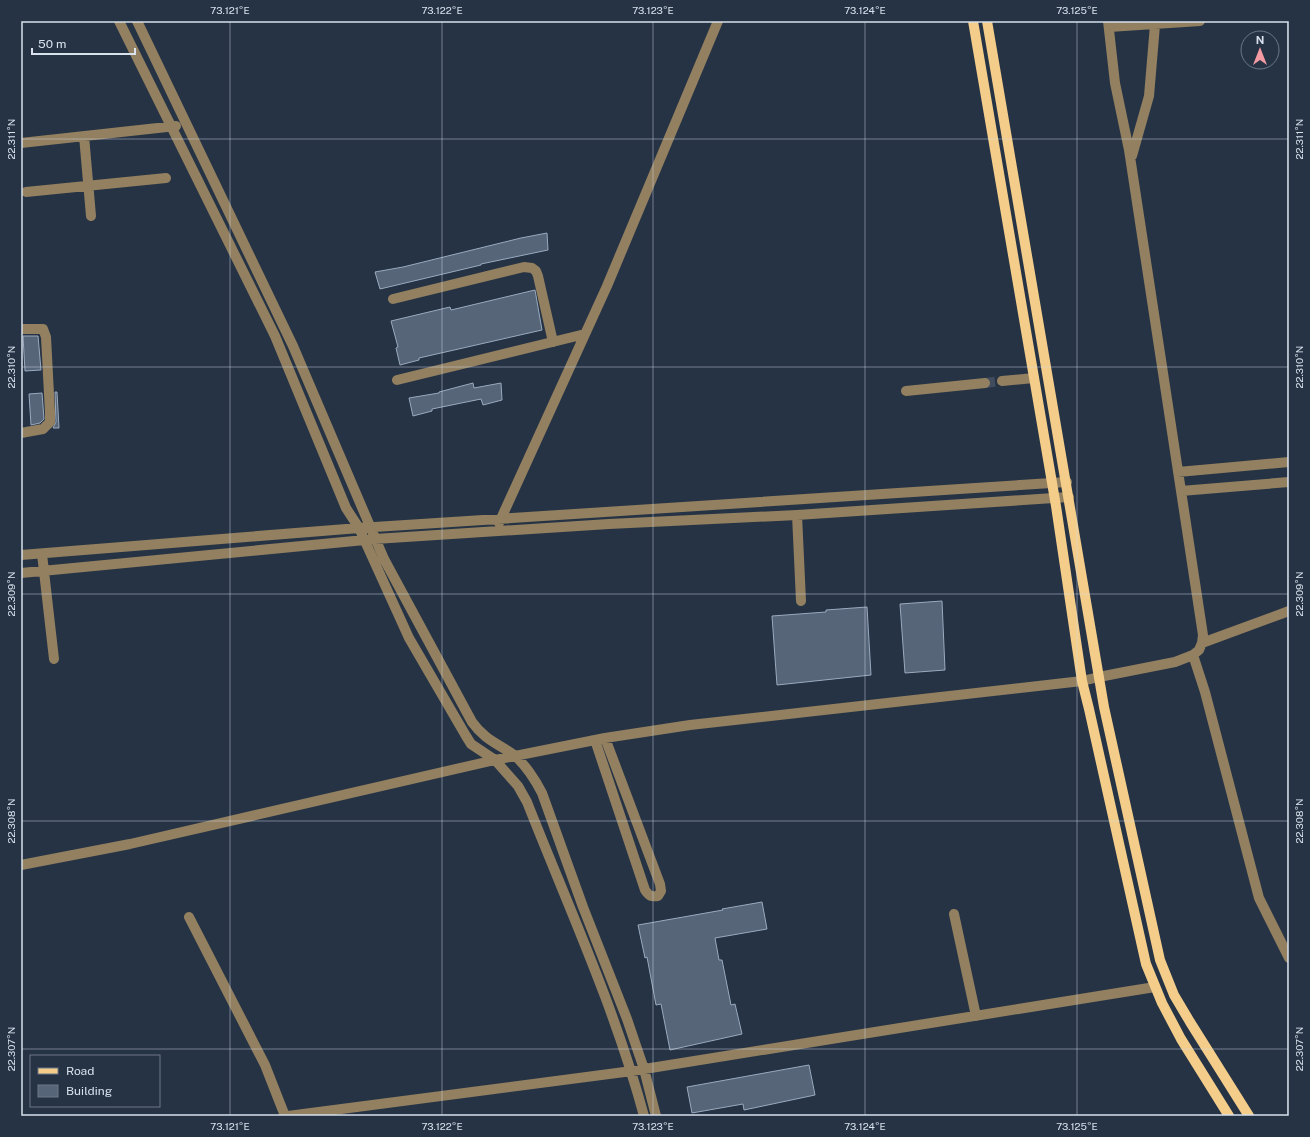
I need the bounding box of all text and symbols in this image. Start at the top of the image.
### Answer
text: 73.121°E [210,4,250,16]
text: 73.122°E [421,4,463,16]
text: 73.123°E [632,4,674,16]
text: 73.124°E [844,4,886,16]
text: 73.125°E [1056,4,1098,16]
scale bar [32,30,135,56]
north arrow [1240,30,1280,70]
text: N [1256,34,1264,46]
text: 50 m [38,37,66,51]
text: 22.311°N [5,119,17,159]
text: 22.311°N [1293,119,1305,159]
text: 22.310°N [5,346,17,388]
text: 22.310°N [1293,346,1305,388]
text: 22.309°N [5,572,17,616]
text: 22.309°N [1293,572,1305,616]
text: 22.308°N [5,798,17,844]
text: 22.308°N [1293,798,1305,844]
text: 22.307°N [5,1027,17,1071]
text: 22.307°N [1293,1027,1305,1071]
legend [30,1055,160,1107]
text: Road [66,1064,94,1078]
text: Building [66,1084,112,1098]
text: 73.121°E [210,1120,250,1132]
text: 73.122°E [421,1120,463,1132]
text: 73.123°E [632,1120,674,1132]
text: 73.124°E [844,1120,886,1132]
text: 73.125°E [1056,1120,1098,1132]

